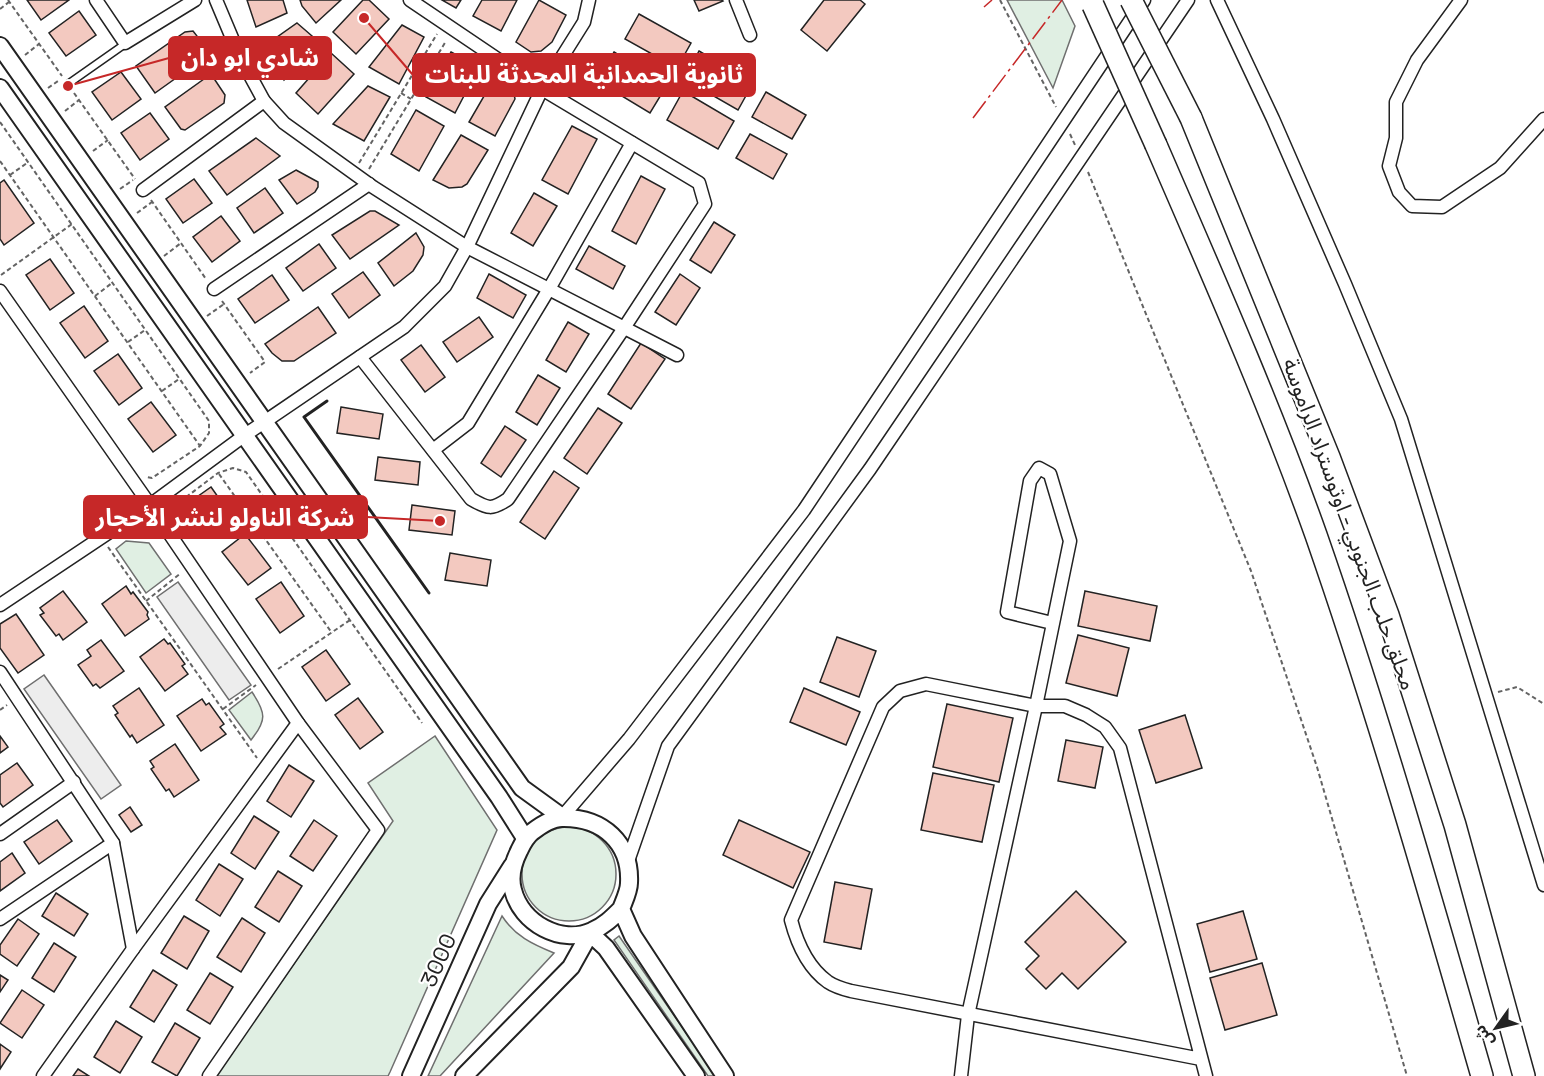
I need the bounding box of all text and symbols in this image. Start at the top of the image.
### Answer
callout: شادي ابو دان [169,37,331,79]
text: شادي ابو دان [181,42,319,78]
callout: ثانوية الحمدانية المحدثة للبنات [413,54,755,96]
text: ثانوية الحمدانية المحدثة للبنات [425,59,743,90]
street label: محلق حلب الجنوبي - اوتوستراد الراموسة [1274,354,1423,695]
callout: شركة الناولو لنشر الأحجار [84,496,367,538]
text: شركة الناولو لنشر الأحجار [95,502,354,533]
street label: 3000 [414,929,462,991]
north arrow [1466,998,1526,1058]
text: ش [1469,1021,1499,1051]

